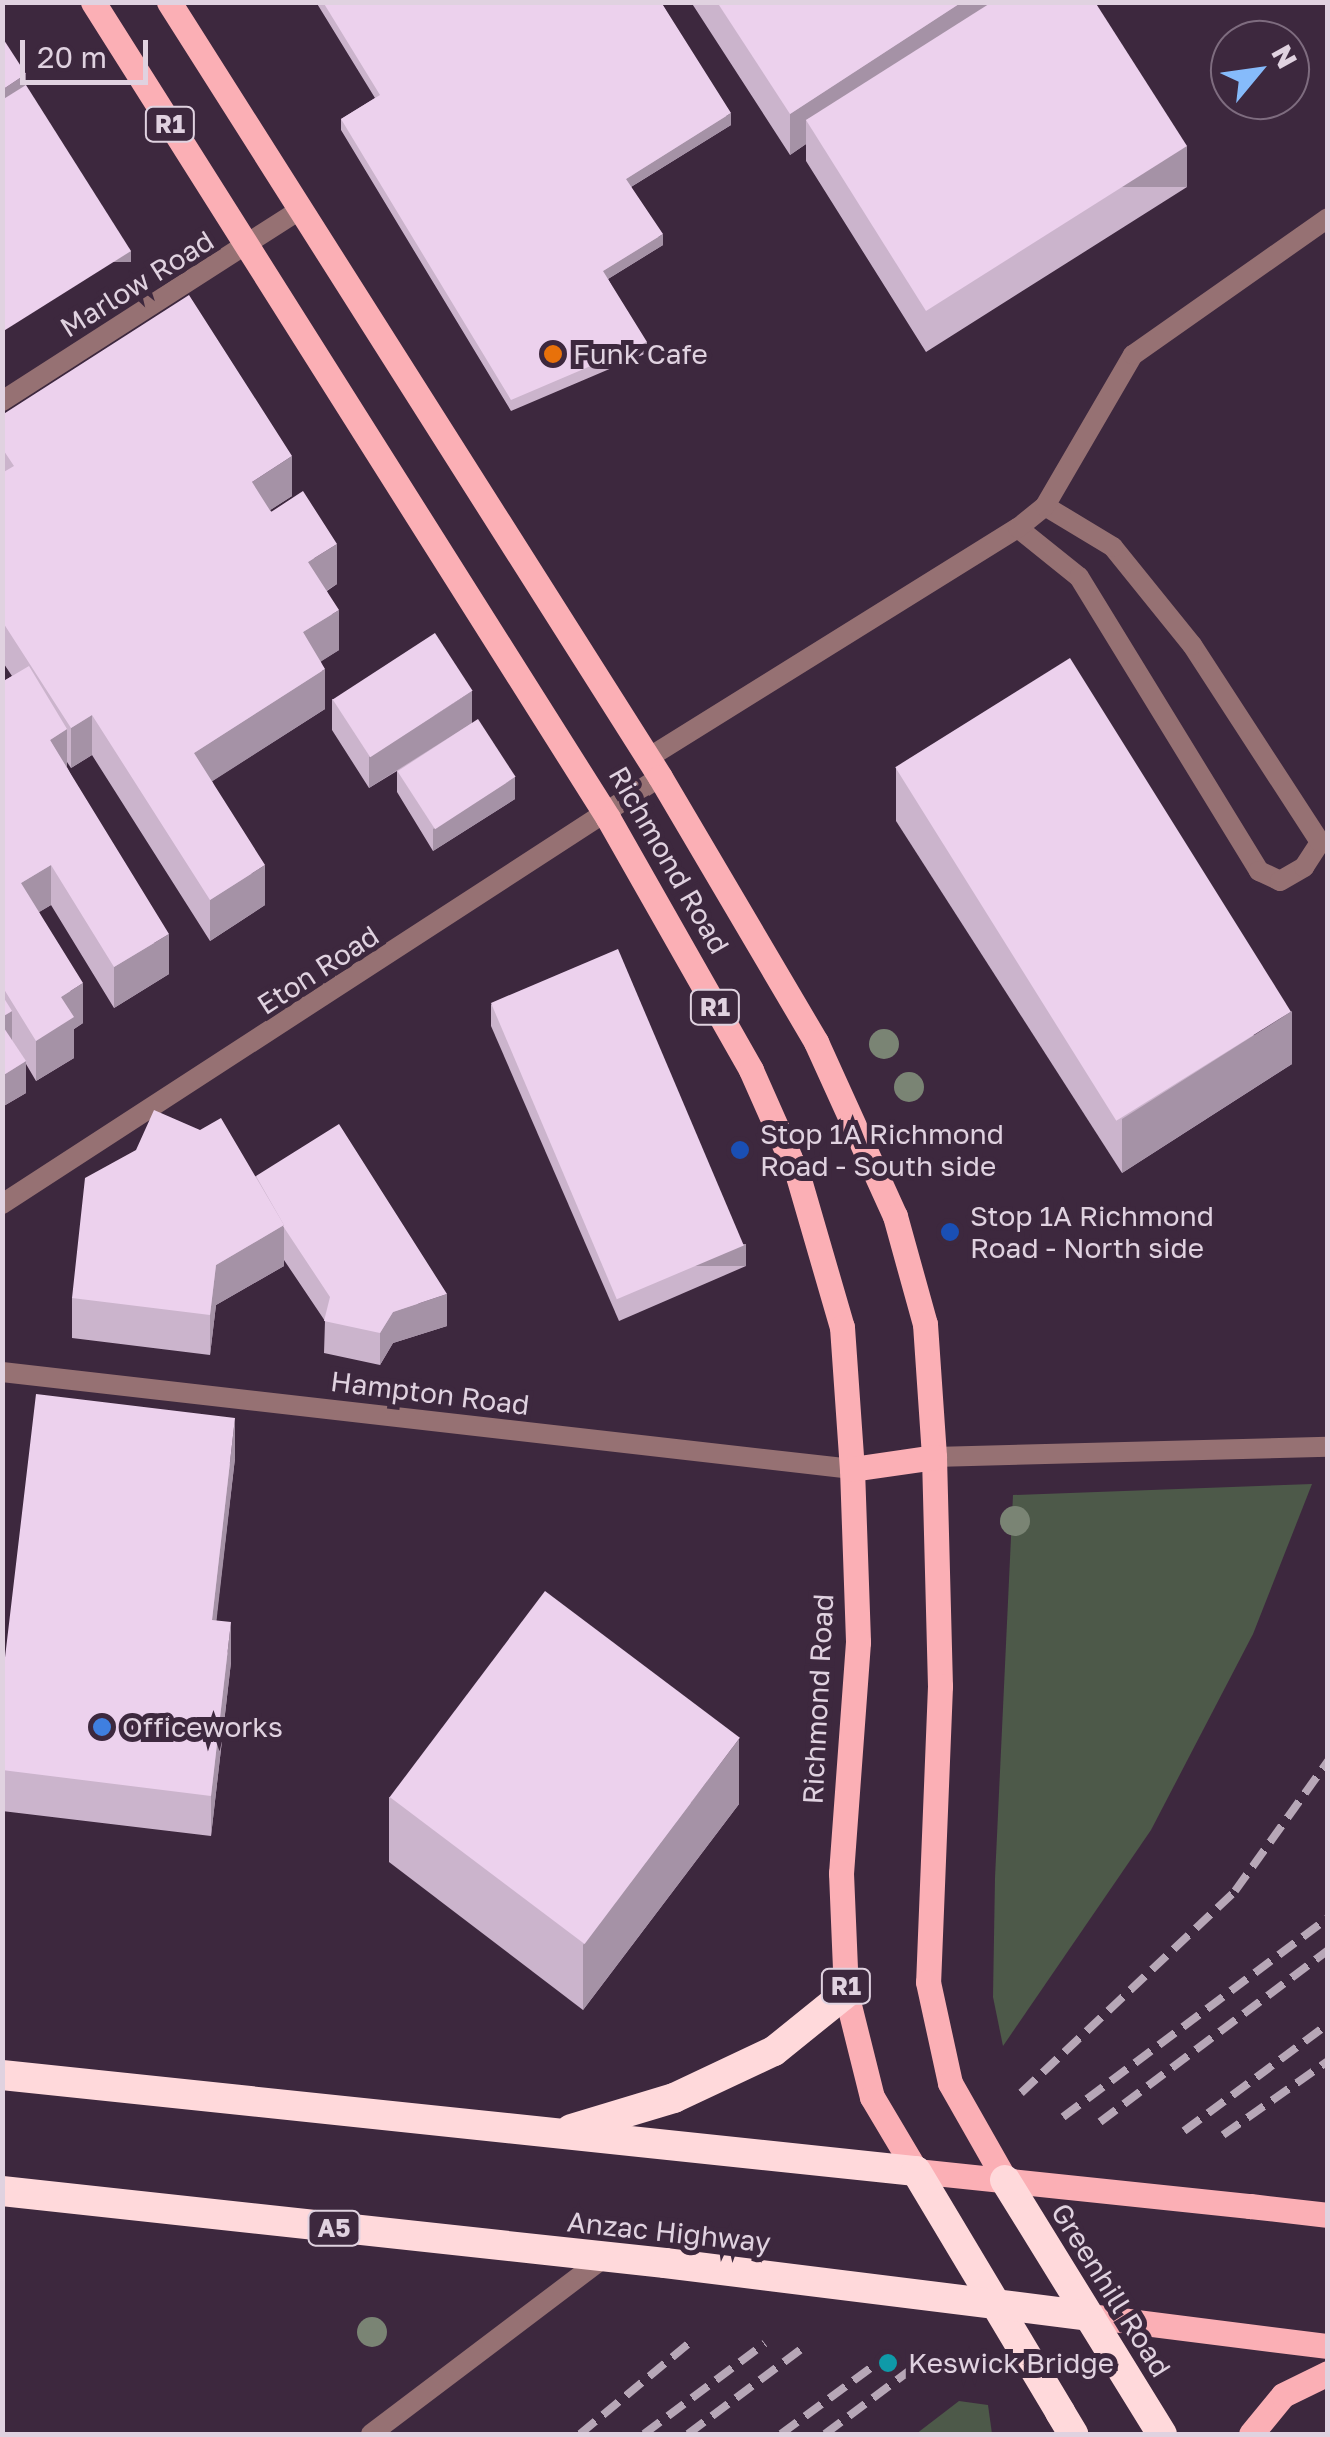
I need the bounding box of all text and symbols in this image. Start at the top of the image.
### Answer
scale bar [25,20,152,82]
north arrow [1210,20,1310,120]
text: 20 m [37,39,107,75]
text: N [1265,39,1305,73]
road number: R1 [142,104,198,144]
street label: Marlow Road [54,224,220,344]
place label: Funk Cafe [573,337,708,371]
marker: Funk Cafe [542,343,564,365]
street label: Richmond Road [602,760,736,960]
street label: Eton Road [251,918,385,1022]
road number: R1 [688,987,742,1027]
place label: Stop 1A Richmond Road - South side [760,1117,1004,1183]
marker: Stop 1A Richmond Road - South side [729,1139,751,1161]
place label: Stop 1A Richmond Road - North side [970,1199,1214,1265]
marker: Stop 1A Richmond Road - North side [939,1221,961,1243]
street label: Hampton Road [329,1364,531,1422]
street label: Richmond Road [796,1593,840,1805]
place label: Officeworks [122,1710,283,1744]
marker: Officeworks [91,1716,113,1738]
road number: R1 [818,1966,874,2006]
street label: Greenhill Road [1044,2197,1178,2383]
street label: Anzac Highway [566,2205,772,2259]
road number: A5 [306,2208,362,2248]
place label: Keswick Bridge [908,2346,1114,2380]
marker: Keswick Bridge [877,2352,899,2374]

